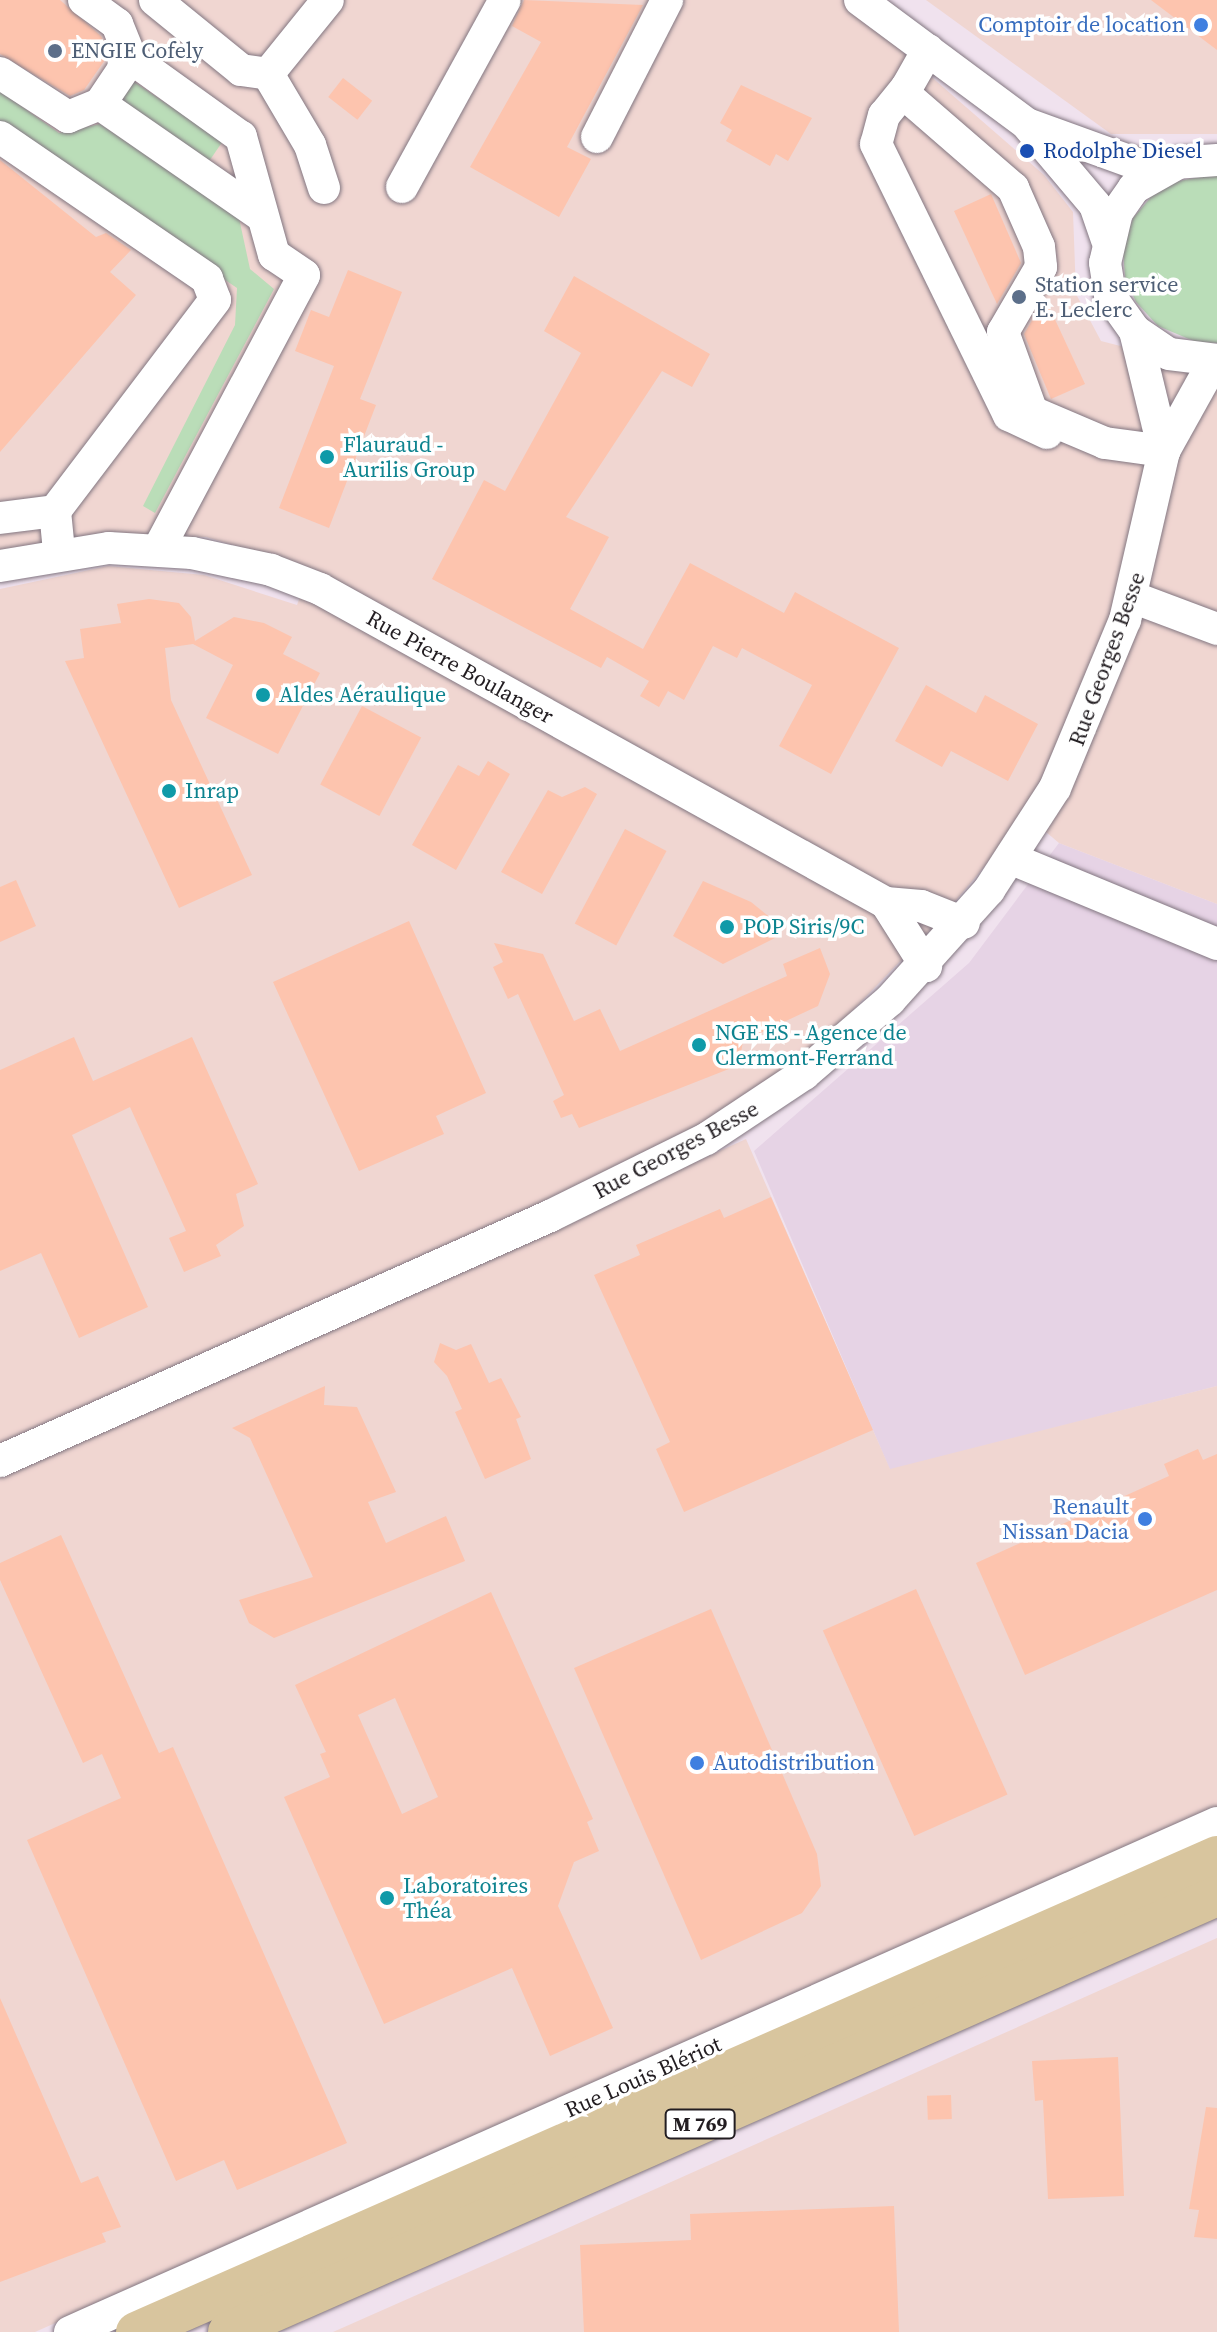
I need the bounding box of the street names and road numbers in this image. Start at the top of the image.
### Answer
street label: Rue Georges Besse [1063,569,1151,749]
street label: Rue Pierre Boulanger [362,605,558,729]
street label: Rue Georges Besse [589,1095,763,1205]
street label: Rue Louis Blériot [561,2031,725,2123]
road number: M 769 [664,2108,736,2140]

